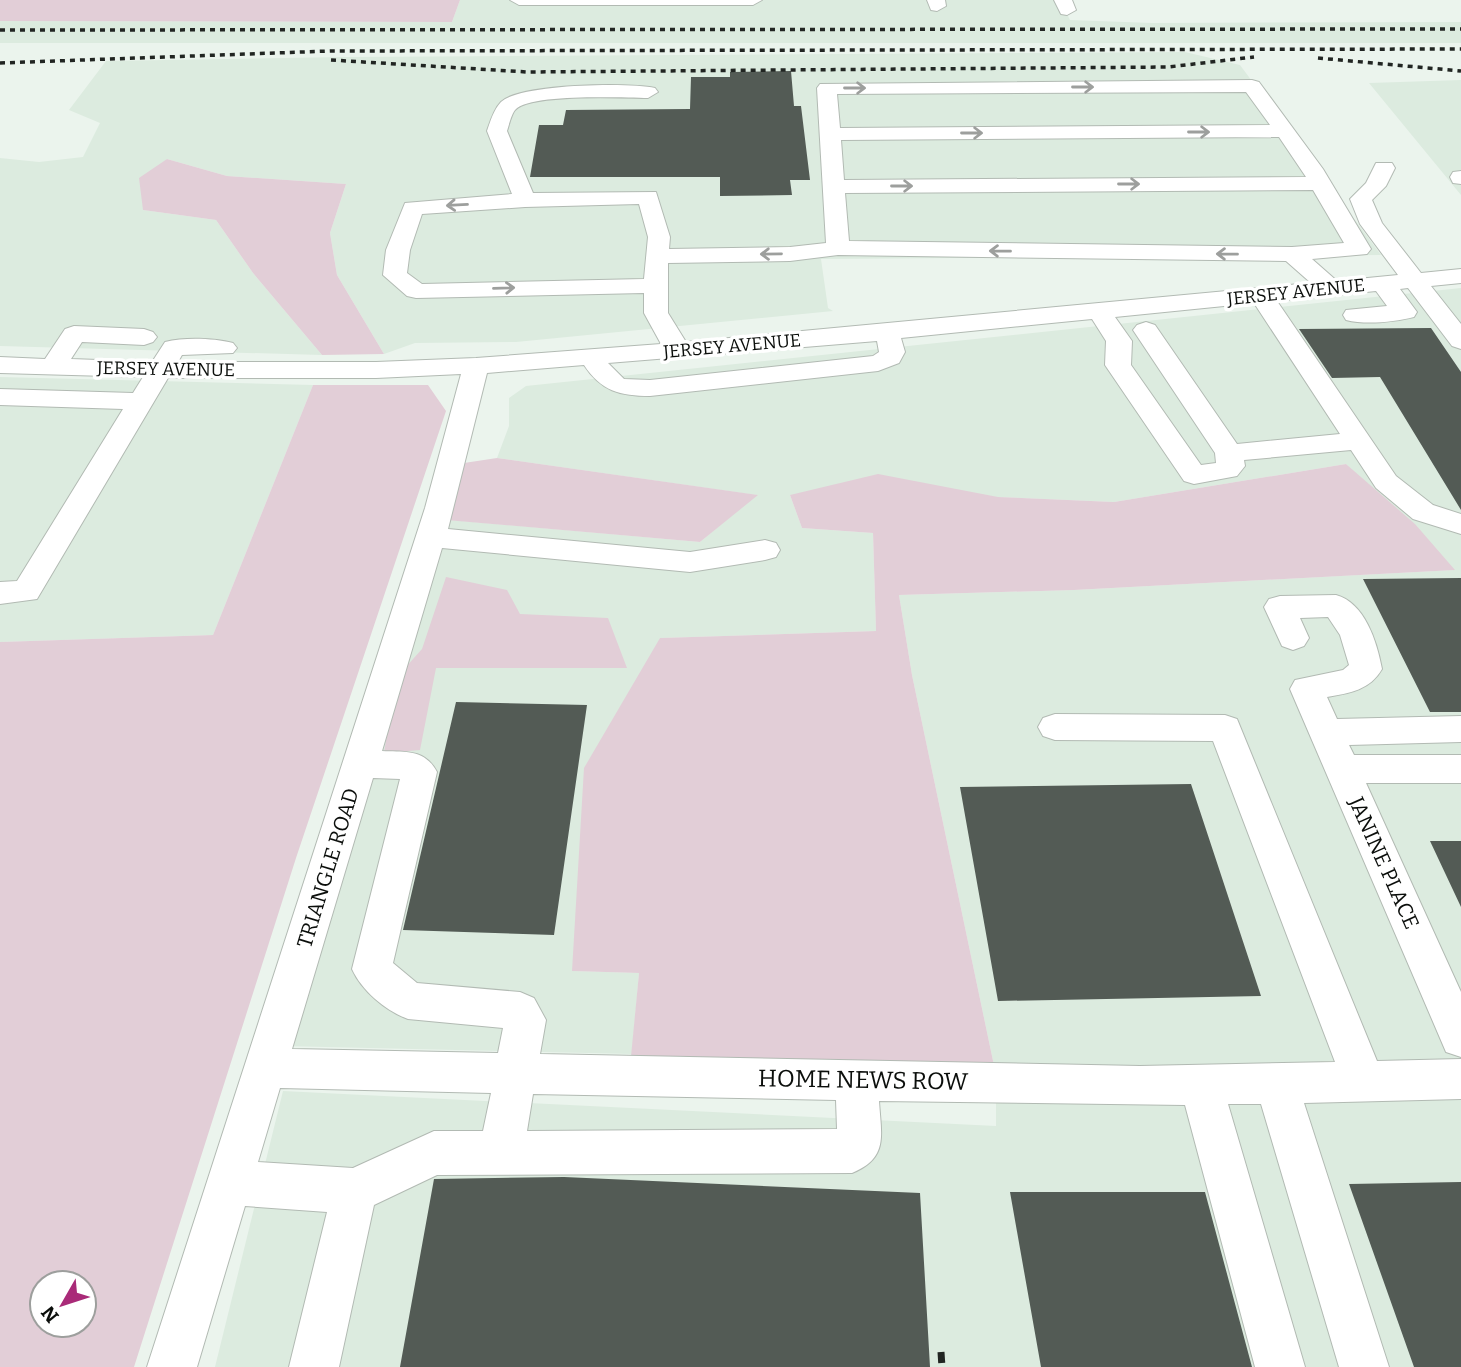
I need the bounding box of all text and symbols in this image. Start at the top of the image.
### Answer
one-way arrow [1071,80,1094,94]
one-way arrow [844,81,867,95]
one-way arrow [1188,125,1211,139]
one-way arrow [960,126,983,140]
one-way arrow [1118,177,1141,191]
one-way arrow [890,179,913,193]
one-way arrow [445,199,468,212]
one-way arrow [988,244,1011,258]
one-way arrow [759,247,782,261]
one-way arrow [1216,247,1239,261]
street label: JERSEY AVENUE [1225,274,1366,310]
one-way arrow [492,282,515,295]
street label: JERSEY AVENUE [661,329,802,363]
street label: JERSEY AVENUE [96,357,235,381]
street label: TRIANGLE ROAD [291,785,365,951]
street label: JANINE PLACE [1343,792,1425,933]
street label: HOME NEWS ROW [758,1064,969,1096]
north arrow [28,1269,98,1339]
text: N [36,1301,64,1327]

